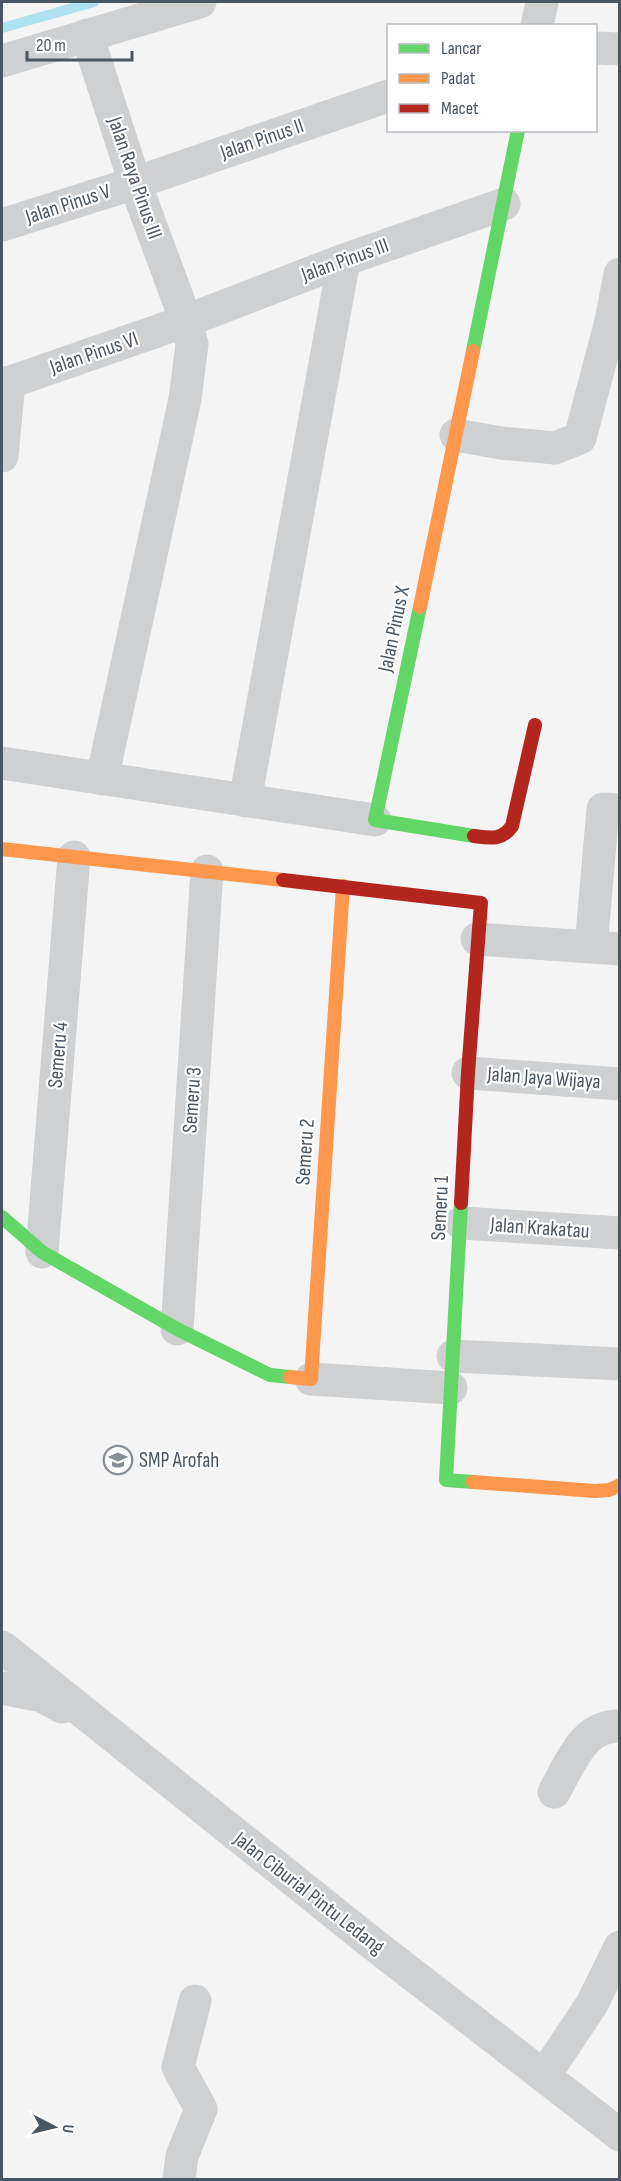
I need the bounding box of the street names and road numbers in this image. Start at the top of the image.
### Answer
street label: Jalan Raya Pinus III [102,113,168,242]
street label: Jalan Pinus II [216,113,307,165]
street label: Jalan Pinus V [22,178,114,230]
street label: Jalan Pinus III [297,233,392,288]
street label: Jalan Pinus VI [46,326,141,380]
street label: Jalan Pinus X [373,584,415,675]
street label: Semeru 4 [43,1021,73,1089]
street label: Jalan Jaya Wijaya [486,1062,601,1094]
street label: Semeru 3 [177,1066,207,1134]
street label: Semeru 2 [290,1118,320,1186]
street label: Semeru 1 [426,1174,454,1241]
street label: Jalan Krakatau [489,1212,590,1244]
street label: Jalan Ciburial Pintu Ledang [228,1826,389,1960]

